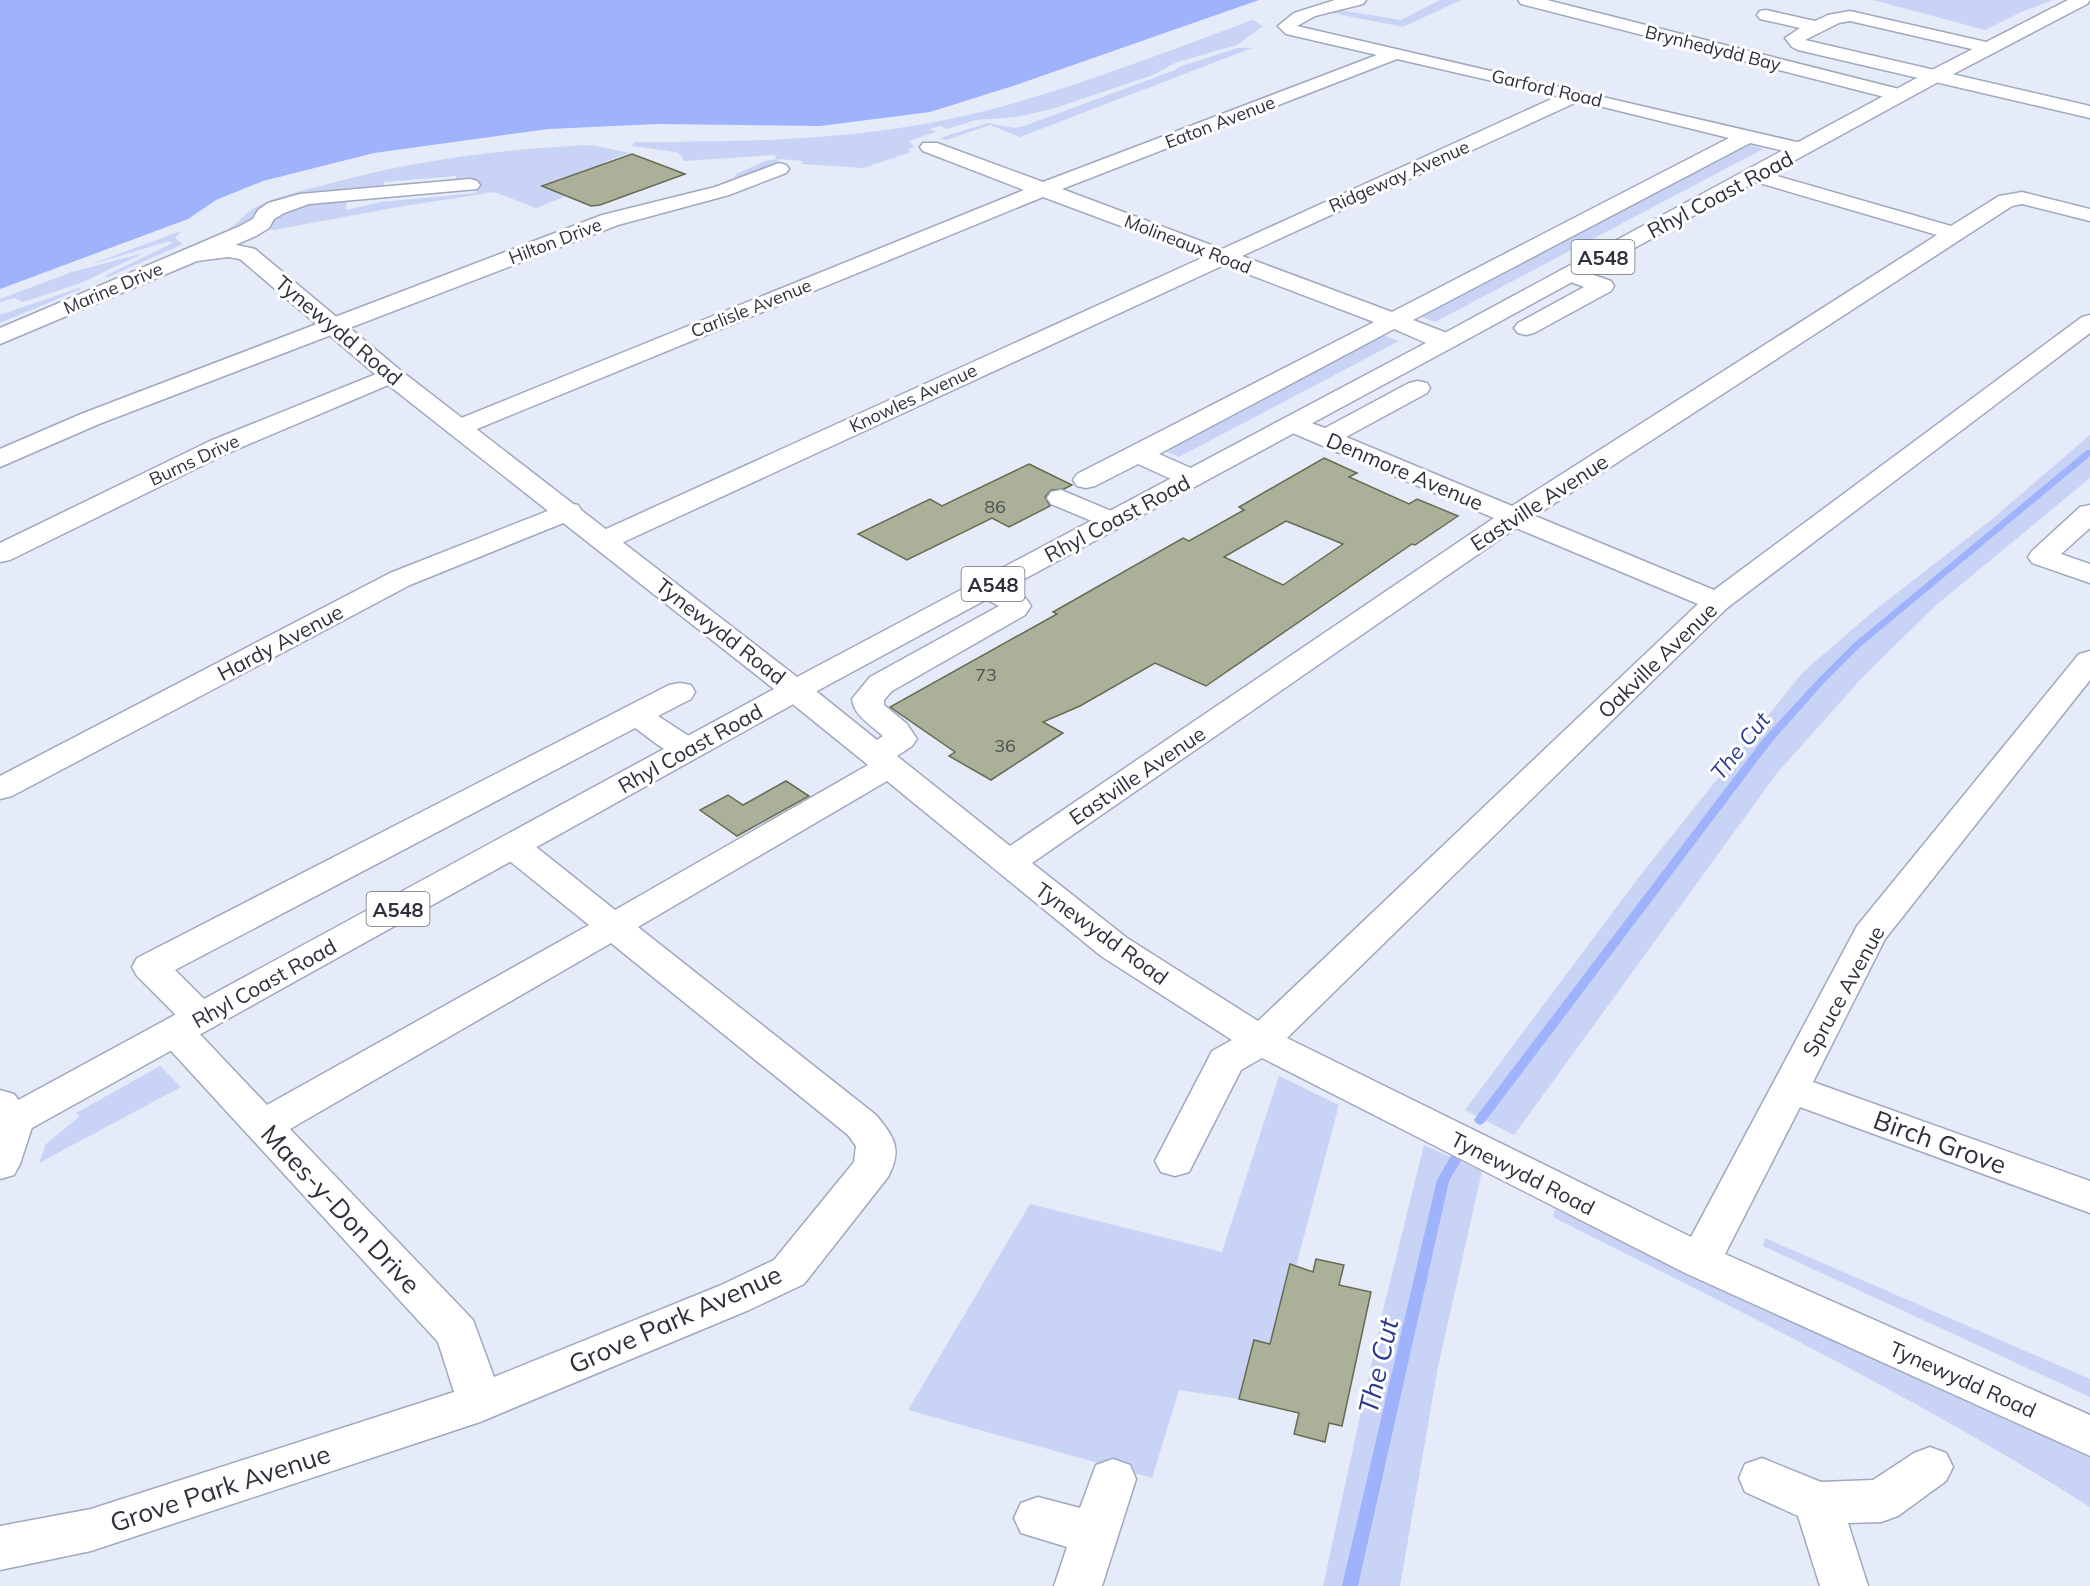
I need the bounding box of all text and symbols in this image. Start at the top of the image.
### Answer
street label: Brynhedydd Bay [1643,20,1784,76]
street label: Garford Road [1489,64,1605,112]
street label: Eaton Avenue [1162,91,1278,153]
street label: Ridgeway Avenue [1325,135,1473,217]
street label: Rhyl Coast Road [1643,145,1797,243]
street label: Molineaux Road [1121,209,1255,279]
street label: Hilton Drive [505,213,605,269]
road number: A548 [1572,240,1634,274]
street label: Marine Drive [60,257,166,319]
street label: Tynewydd Road [270,269,408,391]
street label: Carlisle Avenue [687,273,815,343]
street label: Knowles Avenue [846,358,980,438]
street label: Denmore Avenue [1323,426,1487,516]
street label: Burns Drive [145,429,243,491]
street label: Eastville Avenue [1465,448,1613,556]
street label: Rhyl Coast Road [1040,469,1194,567]
house number: 86 [984,495,1006,518]
road number: A548 [962,567,1024,601]
street label: Tynewydd Road [651,572,791,690]
street label: Oakville Avenue [1592,597,1722,723]
street label: Hardy Avenue [213,598,347,686]
house number: 73 [975,663,997,686]
street label: Rhyl Coast Road [613,698,767,798]
water label: The Cut [1704,705,1777,786]
street label: Eastville Avenue [1064,720,1210,830]
house number: 36 [994,734,1016,757]
street label: Tynewydd Road [1031,876,1173,990]
road number: A548 [366,892,430,926]
street label: Spruce Avenue [1796,921,1890,1061]
street label: Rhyl Coast Road [187,933,341,1033]
street label: Birch Grove [1869,1103,2011,1181]
street label: Maes-y-Don Drive [254,1118,428,1300]
street label: Tynewydd Road [1447,1126,1599,1220]
street label: Grove Park Avenue [563,1257,787,1381]
water label: The Cut [1351,1314,1406,1417]
street label: Tynewydd Road [1886,1335,2040,1423]
street label: Grove Park Avenue [106,1437,334,1539]

